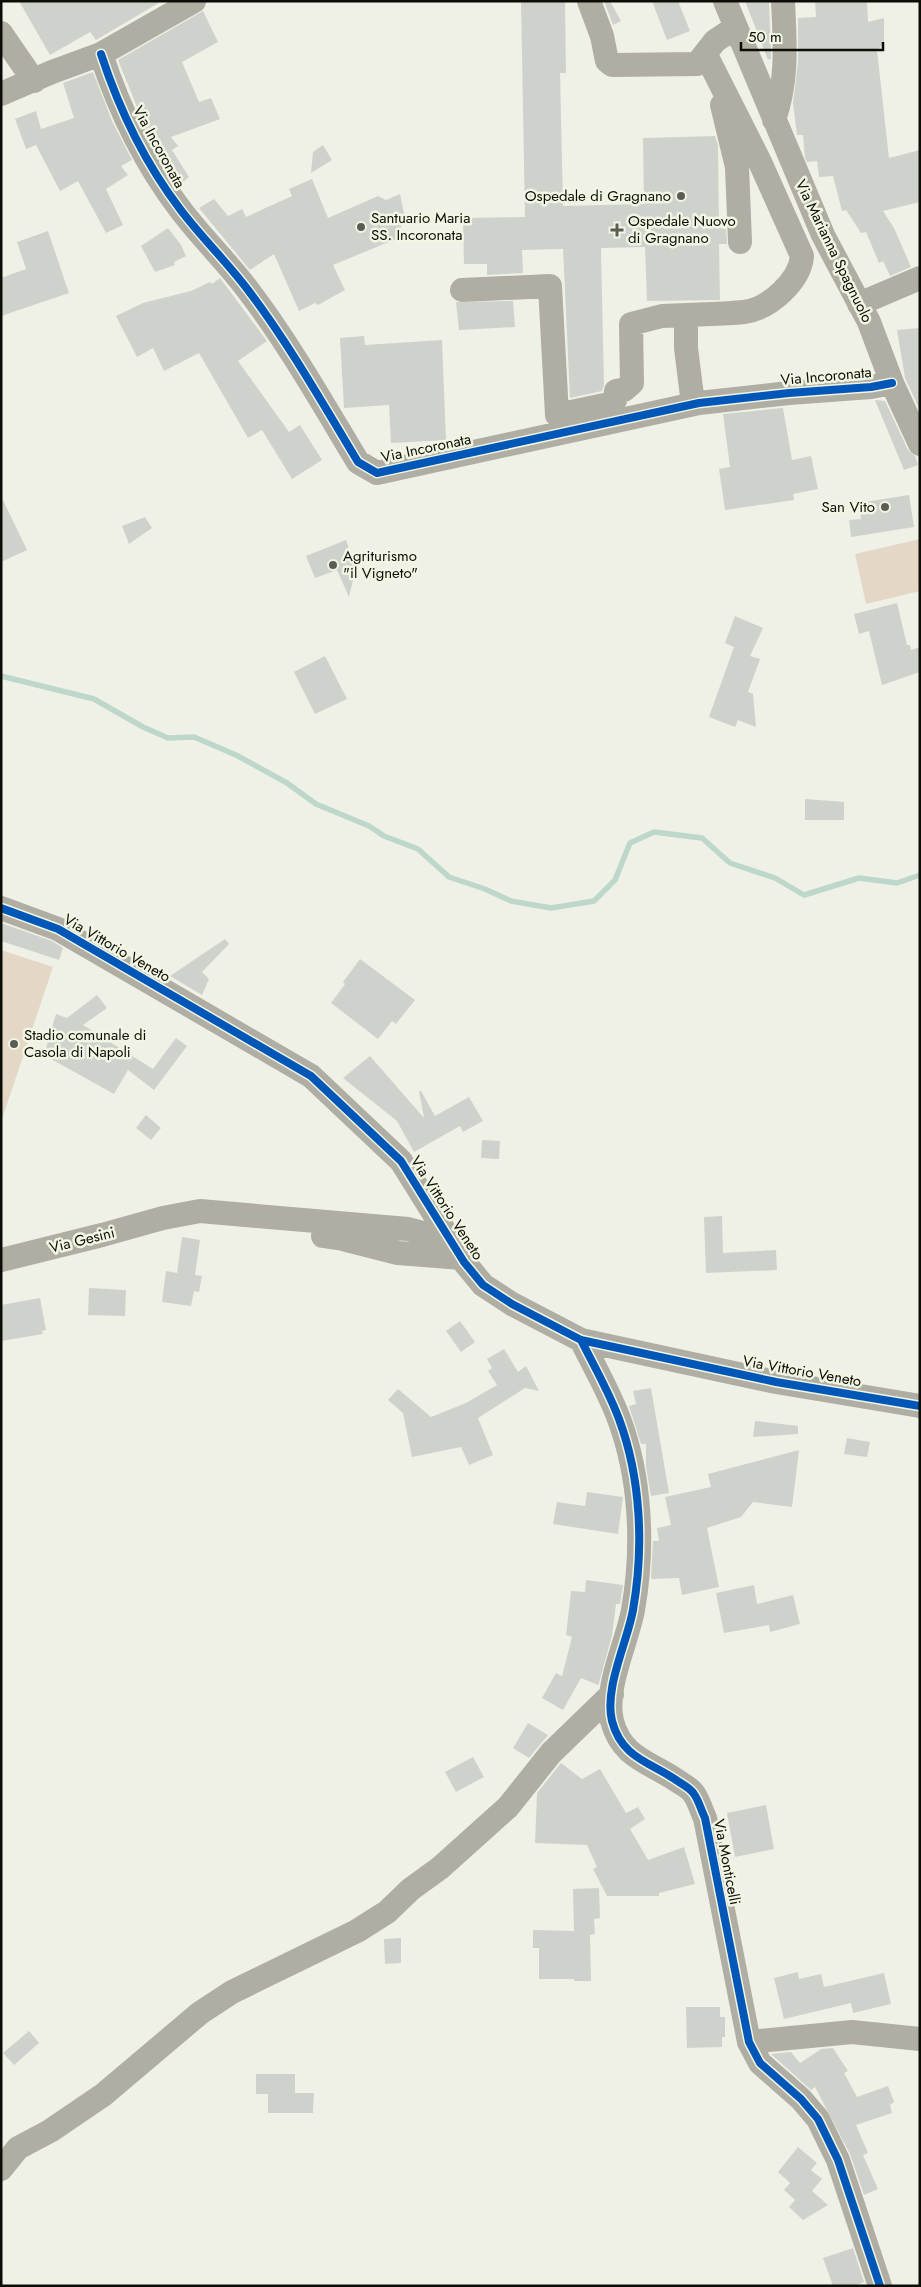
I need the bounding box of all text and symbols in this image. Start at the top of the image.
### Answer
scale bar [741,20,884,52]
text: 50 m [748,26,782,48]
street label: Via Incoronata [127,102,191,192]
street label: Via Marianna Spagnuolo [790,176,878,326]
place label: Ospedale di Gragnano [525,185,671,207]
marker: Ospedale di Gragnano [675,190,687,202]
place label: Santuario Maria SS. Incoronata [371,207,470,246]
place label: Ospedale Nuovo di Gragnano [628,210,736,249]
marker: Santuario Maria SS. Incoronata [355,221,367,233]
marker: Ospedale Nuovo di Gragnano [610,223,624,237]
street label: Via Incoronata [779,361,873,391]
street label: Via Incoronata [379,428,473,468]
place label: San Vito [822,496,875,518]
marker: San Vito [879,501,891,513]
place label: Agriturismo "il Vigneto" [343,545,418,584]
marker: Agriturismo "il Vigneto" [327,559,339,571]
street label: Via Vittorio Veneto [59,908,175,988]
place label: Stadio comunale di Casola di Napoli [24,1024,146,1063]
marker: Stadio comunale di Casola di Napoli [8,1038,20,1050]
street label: Via Vittorio Veneto [405,1152,489,1264]
street label: Via Gesini [47,1221,117,1259]
street label: Via Vittorio Veneto [741,1350,863,1392]
street label: Via Monticelli [708,1817,746,1907]

